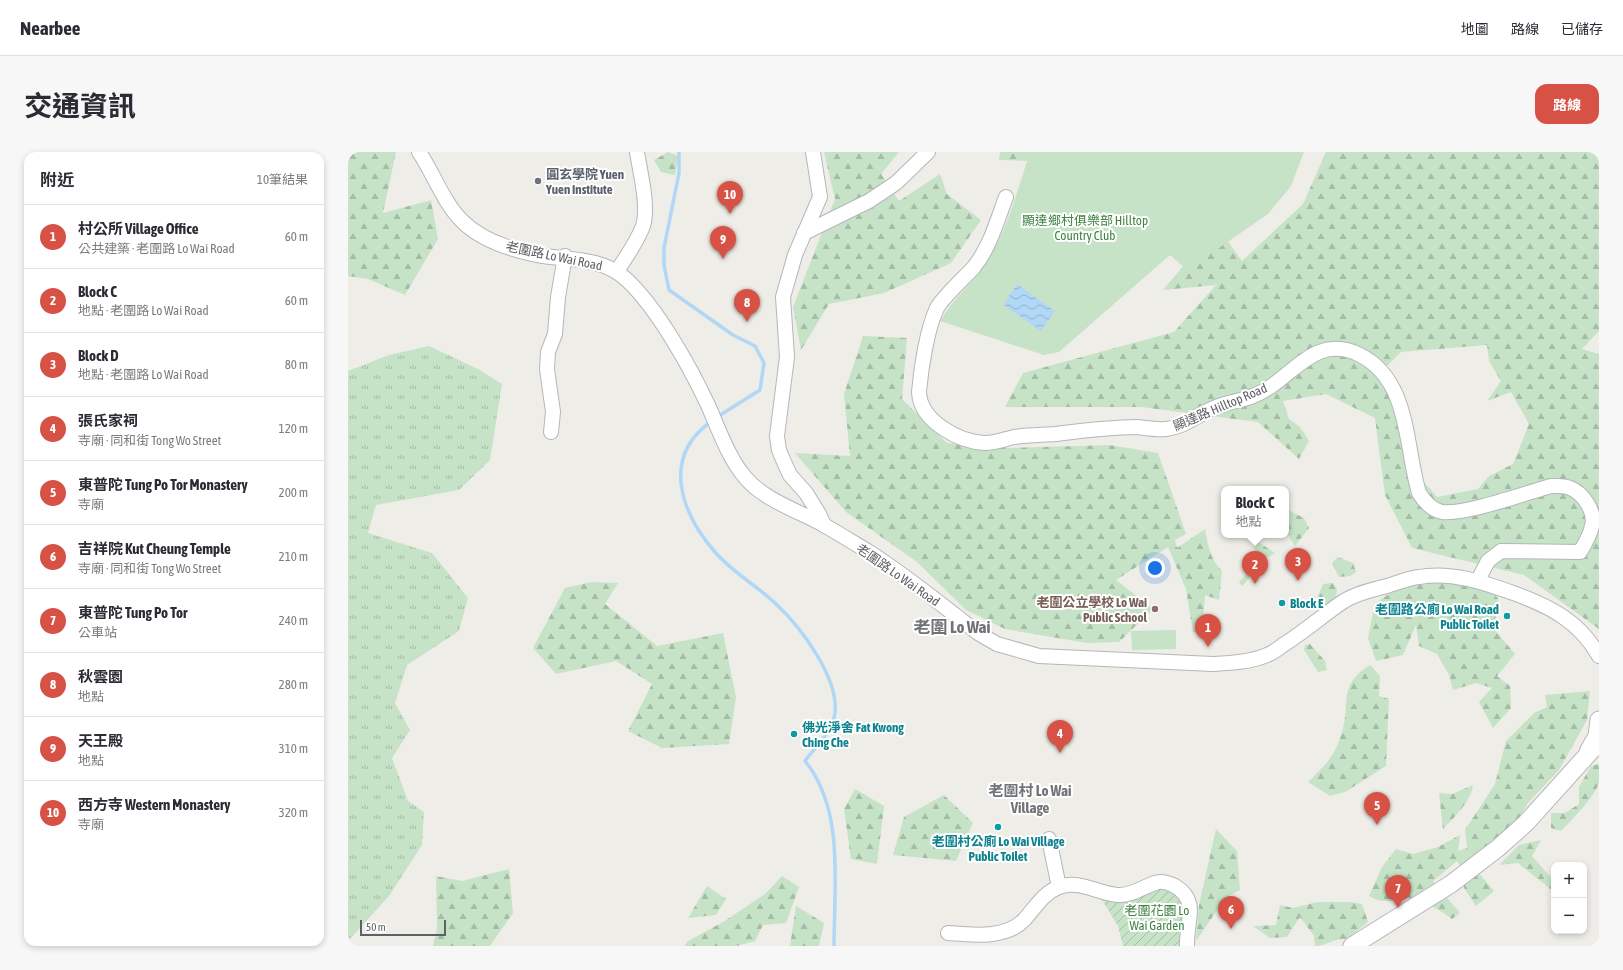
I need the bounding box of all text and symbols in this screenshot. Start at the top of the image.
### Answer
text: Nearbee [20,17,80,39]
text: 地圖 [1461,21,1489,37]
text: 路線 [1511,21,1539,37]
text: 已儲存 [1561,21,1603,37]
button: 路線 [1535,84,1599,124]
text: 交通資訊 [24,90,136,122]
place label: 圓玄學院 Yuen Yuen Institute [545,167,624,197]
text: 附近 [40,170,74,190]
text: 10筆結果 [257,172,308,187]
marker: 圓玄學院 Yuen Yuen Institute [533,176,543,186]
pin: 10 [717,181,743,214]
park label: 顯達鄉村俱樂部 Hilltop Country Club [1022,213,1148,243]
text: 村公所 Village Office [78,220,199,237]
pin: 9 [710,226,736,259]
text: 1 [50,229,56,244]
text: 60 m [285,229,308,244]
street label: 老圍路 Lo Wai Road [504,238,604,274]
text: 公共建築 · 老圍路 Lo Wai Road [78,241,235,256]
text: Block C [78,283,117,300]
pin: 8 [734,289,760,322]
text: 2 [50,293,56,308]
text: 60 m [285,293,308,308]
text: 地點 · 老圍路 Lo Wai Road [78,303,209,318]
text: Block D [78,347,119,364]
text: 3 [50,357,56,372]
text: 80 m [285,357,308,372]
text: 地點 · 老圍路 Lo Wai Road [78,367,209,382]
street label: 顯達路 Hilltop Road [1171,380,1269,434]
text: 張氏家祠 [78,412,138,429]
text: 4 [50,421,56,436]
text: 120 m [279,421,308,436]
text: 寺廟 · 同和街 Tong Wo Street [78,433,221,448]
text: 東普陀 Tung Po Tor Monastery [78,476,248,493]
text: 5 [50,485,56,500]
text: 200 m [279,485,308,500]
popup [1221,486,1289,538]
text: Block C [1236,494,1274,511]
text: 寺廟 [78,497,104,512]
text: 地點 [1236,514,1262,529]
text: 吉祥院 Kut Cheung Temple [78,540,231,557]
street label: 老圍路 Lo Wai Road [853,541,943,609]
pin: 3 [1285,548,1311,581]
text: 6 [50,549,56,564]
text: 210 m [279,549,308,564]
pin: 2 [1242,551,1268,584]
your location [1145,558,1165,578]
text: 寺廟 · 同和街 Tong Wo Street [78,561,221,576]
place label: 老圍公立學校 Lo Wai Public School [1036,595,1148,625]
place label: Block E [1290,596,1324,611]
marker: Block E [1277,598,1287,608]
place label: 老圍路公廁 Lo Wai Road Public Toilet [1375,602,1499,632]
text: 東普陀 Tung Po Tor [78,604,187,621]
marker: 老圍公立學校 Lo Wai Public School [1150,604,1160,614]
marker: 老圍路公廁 Lo Wai Road Public Toilet [1502,611,1512,621]
text: 7 [50,613,56,628]
text: 240 m [279,613,308,628]
pin: 1 [1195,614,1221,647]
district label: 老圍 Lo Wai [914,617,991,637]
text: 公車站 [78,625,117,640]
text: 秋雲園 [78,668,123,685]
text: 8 [50,677,56,692]
text: 280 m [279,677,308,692]
text: 地點 [78,689,104,704]
place label: 佛光淨舍 Fat Kwong Ching Che [802,720,904,750]
pin: 4 [1047,720,1073,753]
marker: 佛光淨舍 Fat Kwong Ching Che [789,729,799,739]
text: 天王殿 [78,732,123,749]
text: 9 [50,741,56,756]
text: 310 m [279,741,308,756]
text: 地點 [78,753,104,768]
district label: 老圍村 Lo Wai Village [989,782,1071,816]
pin: 5 [1364,792,1390,825]
text: 西方寺 Western Monastery [78,796,231,813]
text: 10 [47,805,59,820]
text: 320 m [279,805,308,820]
text: 寺廟 [78,817,104,832]
marker: 老圍村公廁 Lo Wai Village Public Toilet [993,822,1003,832]
place label: 老圍村公廁 Lo Wai Village Public Toilet [931,834,1065,864]
map controls [1551,862,1587,934]
button: + [1551,862,1587,898]
pin: 7 [1385,875,1411,908]
pin: 6 [1218,896,1244,929]
button: − [1551,898,1587,934]
park label: 老圍花園 Lo Wai Garden [1125,903,1189,933]
scale bar [360,918,446,937]
text: 50 m [366,921,386,933]

